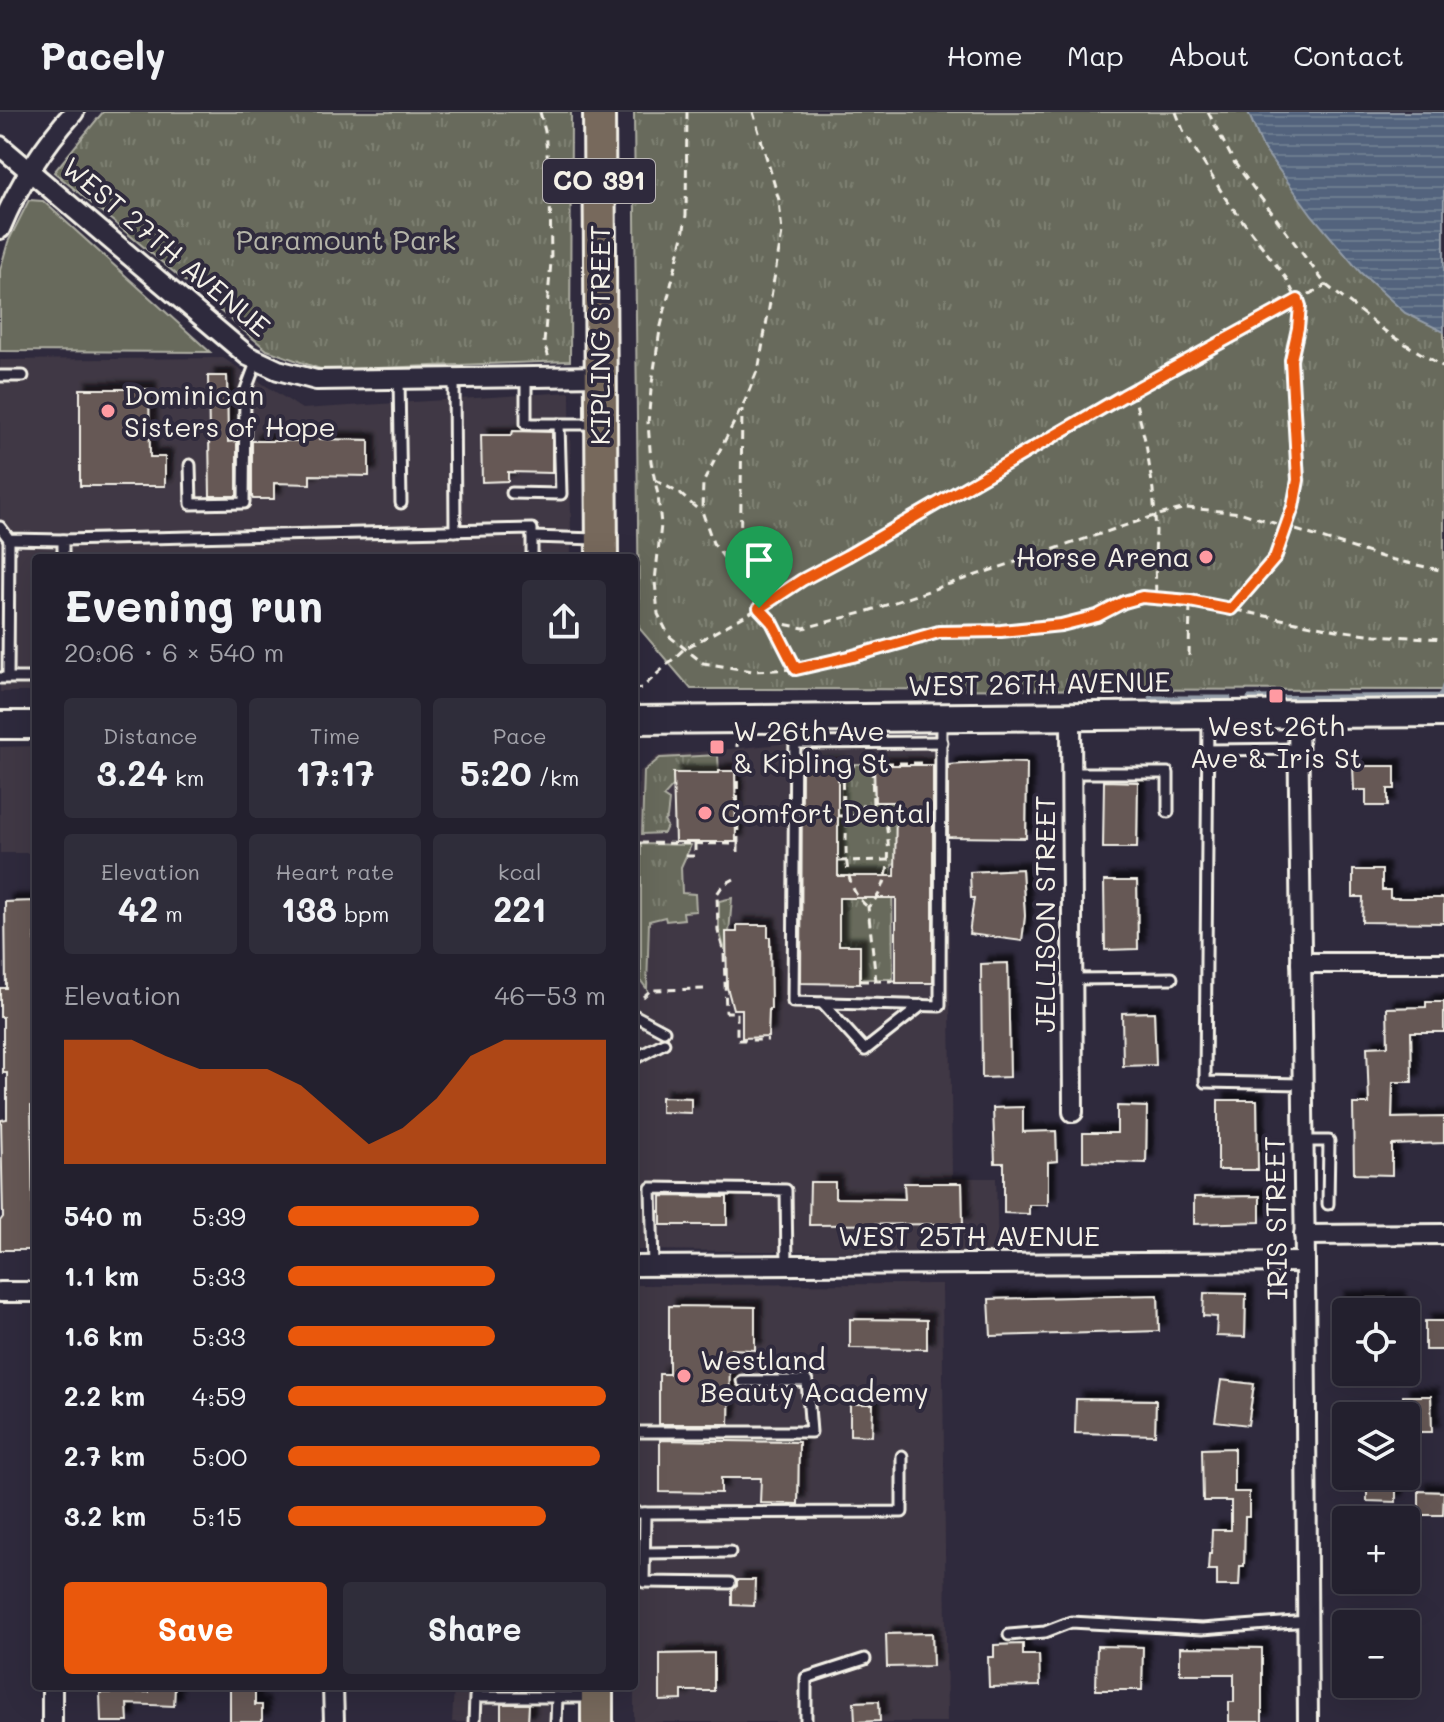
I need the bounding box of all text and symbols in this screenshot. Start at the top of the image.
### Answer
text: Pacely [40,30,166,80]
text: Home [947,37,1023,73]
text: Map [1067,37,1124,73]
text: About [1168,37,1249,73]
text: Contact [1293,37,1404,73]
street label: WEST 27TH AVENUE [55,148,278,344]
road number: CO 391 [543,159,655,203]
park label: Paramount Park [236,221,456,257]
street label: KIPLING STREET [581,225,617,445]
place label: Dominican Sisters of Hope [124,376,336,444]
marker: Dominican Sisters of Hope [99,402,117,420]
pin [725,526,793,608]
icon: arrive [737,538,781,582]
place label: Horse Arena [1016,538,1190,574]
marker: Horse Arena [1197,548,1215,566]
text: Evening run [64,576,323,633]
button: share [522,580,606,664]
text: 20:06 · 6 × 540 m [64,635,284,669]
street label: WEST 26TH AVENUE [907,663,1171,703]
marker: West 26th Ave & Iris St [1267,687,1285,705]
place label: West 26th Ave & Iris St [1190,707,1362,775]
place label: W 26th Ave & Kipling St [733,712,889,780]
text: Distance [103,721,198,750]
text: Time [310,721,360,750]
text: Pace [493,721,547,750]
marker: W 26th Ave & Kipling St [708,738,726,756]
text: 3.24 [96,750,168,795]
text: 17:17 [296,750,374,795]
text: 5:20 [460,750,532,795]
text: km [168,763,204,792]
text: /km [532,763,579,792]
place label: Comfort Dental [721,794,932,830]
street label: JELLISON STREET [1026,795,1062,1033]
marker: Comfort Dental [696,804,714,822]
text: Elevation [101,857,200,886]
text: Heart rate [276,857,394,886]
text: kcal [498,857,542,886]
text: 42 [118,886,158,931]
text: 138 [281,886,337,931]
text: 221 [493,886,546,931]
text: m [158,899,183,928]
text: bpm [337,899,389,928]
text: Elevation [64,978,181,1012]
text: 46–53 m [494,978,606,1012]
street label: IRIS STREET [1256,1136,1294,1300]
text: 540 m [64,1199,142,1233]
text: 5:39 [192,1199,246,1233]
street label: WEST 25TH AVENUE [838,1217,1100,1253]
text: 1.1 km [64,1259,139,1293]
text: 5:33 [192,1259,246,1293]
map controls [1332,1298,1420,1698]
button: locate [1332,1298,1420,1386]
text: 1.6 km [64,1319,143,1353]
text: 5:33 [192,1319,246,1353]
place label: Westland Beauty Academy [700,1341,929,1409]
marker: Westland Beauty Academy [675,1367,693,1385]
text: 2.2 km [64,1379,145,1413]
text: 4:59 [192,1379,246,1413]
button: layers [1332,1402,1420,1490]
text: 2.7 km [64,1439,145,1473]
text: 5:00 [192,1439,247,1473]
text: 3.2 km [64,1499,146,1533]
text: 5:15 [192,1499,242,1533]
button: + [1332,1506,1420,1594]
button: Save [64,1582,327,1674]
button: Share [343,1582,606,1674]
button: − [1332,1610,1420,1698]

